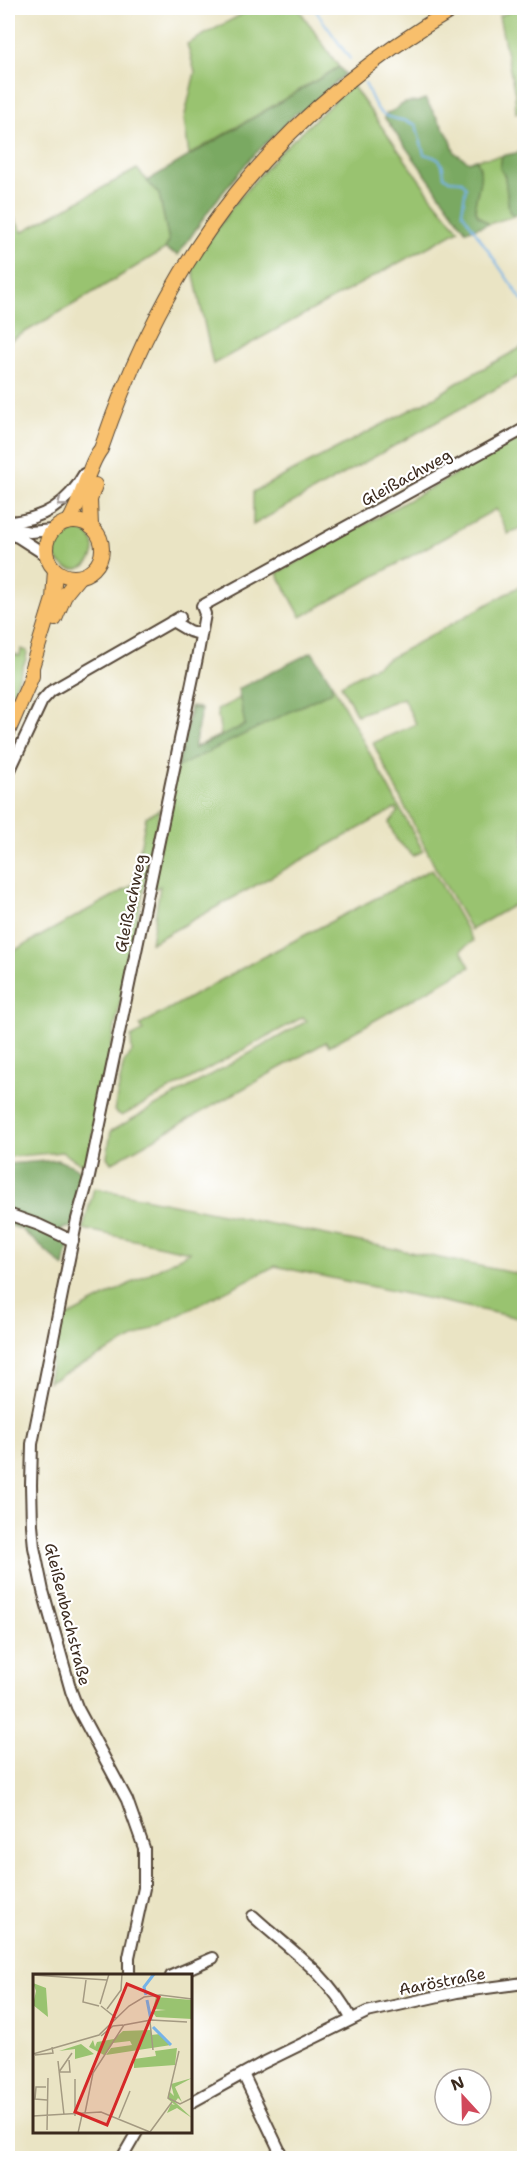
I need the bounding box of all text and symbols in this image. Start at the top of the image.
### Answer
street label: Gleißachweg [357,444,455,511]
one-way arrow [57,495,68,506]
street label: Gleißachweg [110,852,151,954]
street label: Gleißenbachstraße [40,1541,95,1688]
street label: Aaröstraße [397,1963,487,2000]
inset map [33,1974,192,2133]
north arrow [433,2067,493,2127]
text: N [448,2071,467,2096]

